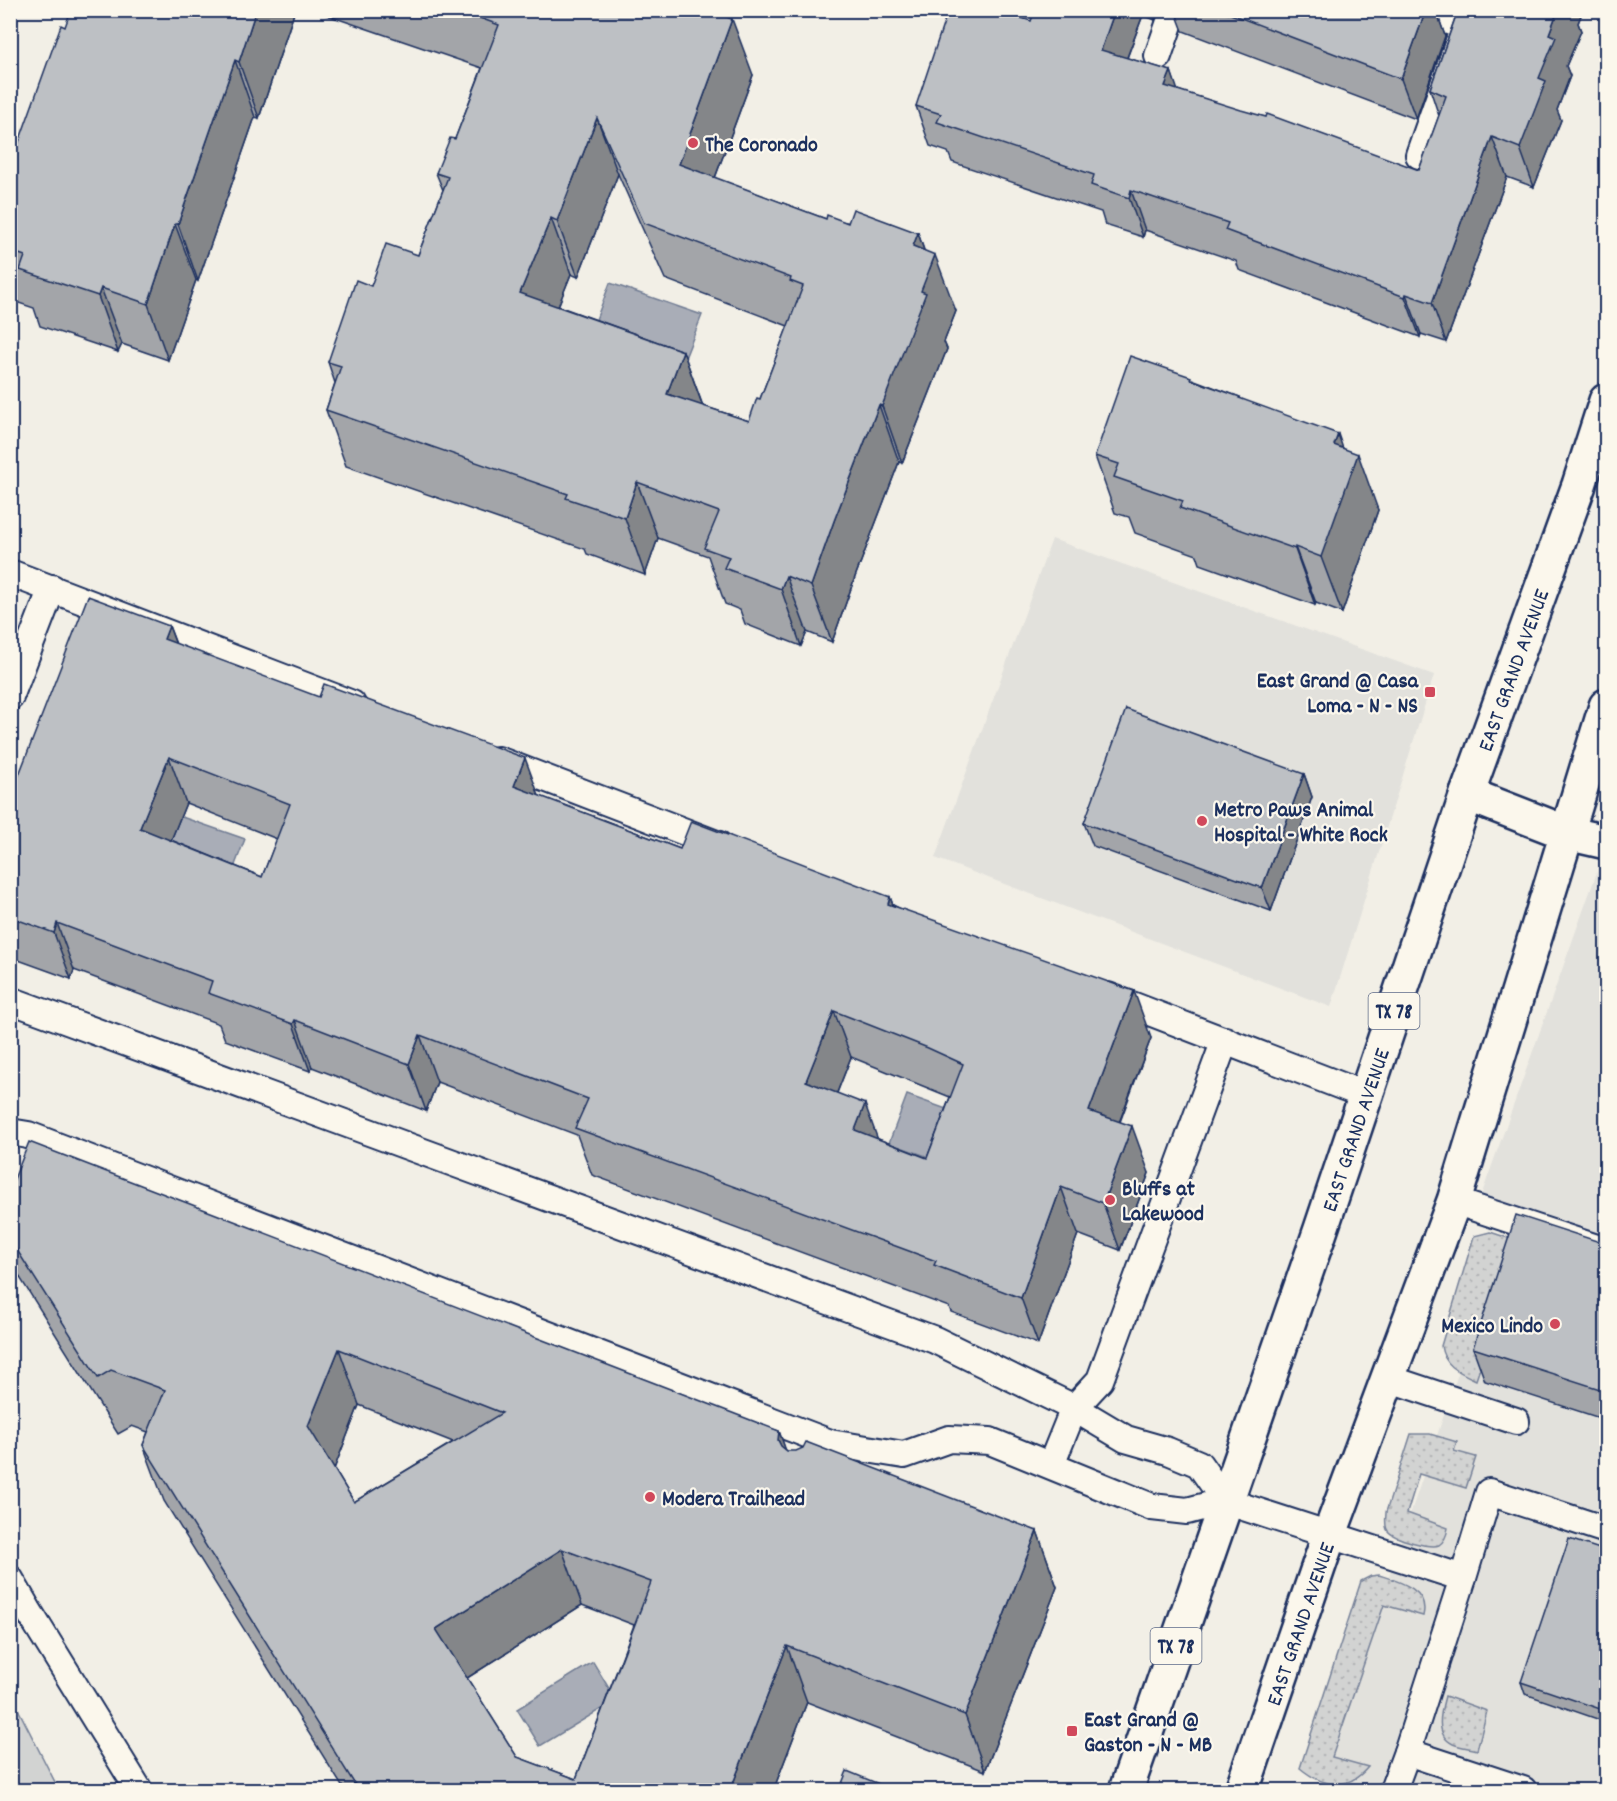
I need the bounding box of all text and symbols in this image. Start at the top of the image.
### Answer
place label: The Coronado [705,131,818,162]
marker: The Coronado [686,136,700,150]
street label: EAST GRAND AVENUE [1472,585,1559,756]
place label: East Grand @ Casa Loma - N - NS [1257,667,1419,723]
marker: East Grand @ Casa Loma - N - NS [1423,685,1437,699]
place label: Metro Paws Animal Hospital - White Rock [1214,796,1388,852]
marker: Metro Paws Animal Hospital - White Rock [1195,814,1209,828]
road number: TX 78 [1368,993,1420,1029]
street label: EAST GRAND AVENUE [1316,1045,1400,1216]
place label: Bluffs at Lakewood [1122,1175,1204,1231]
marker: Bluffs at Lakewood [1103,1193,1117,1207]
place label: Mexico Lindo [1441,1312,1543,1343]
marker: Mexico Lindo [1548,1317,1562,1331]
place label: Modera Trailhead [662,1485,805,1516]
marker: Modera Trailhead [643,1490,657,1504]
street label: EAST GRAND AVENUE [1260,1539,1345,1710]
road number: TX 78 [1150,1628,1202,1664]
place label: East Grand @ Gaston - N - MB [1084,1706,1212,1762]
marker: East Grand @ Gaston - N - MB [1065,1724,1079,1738]

